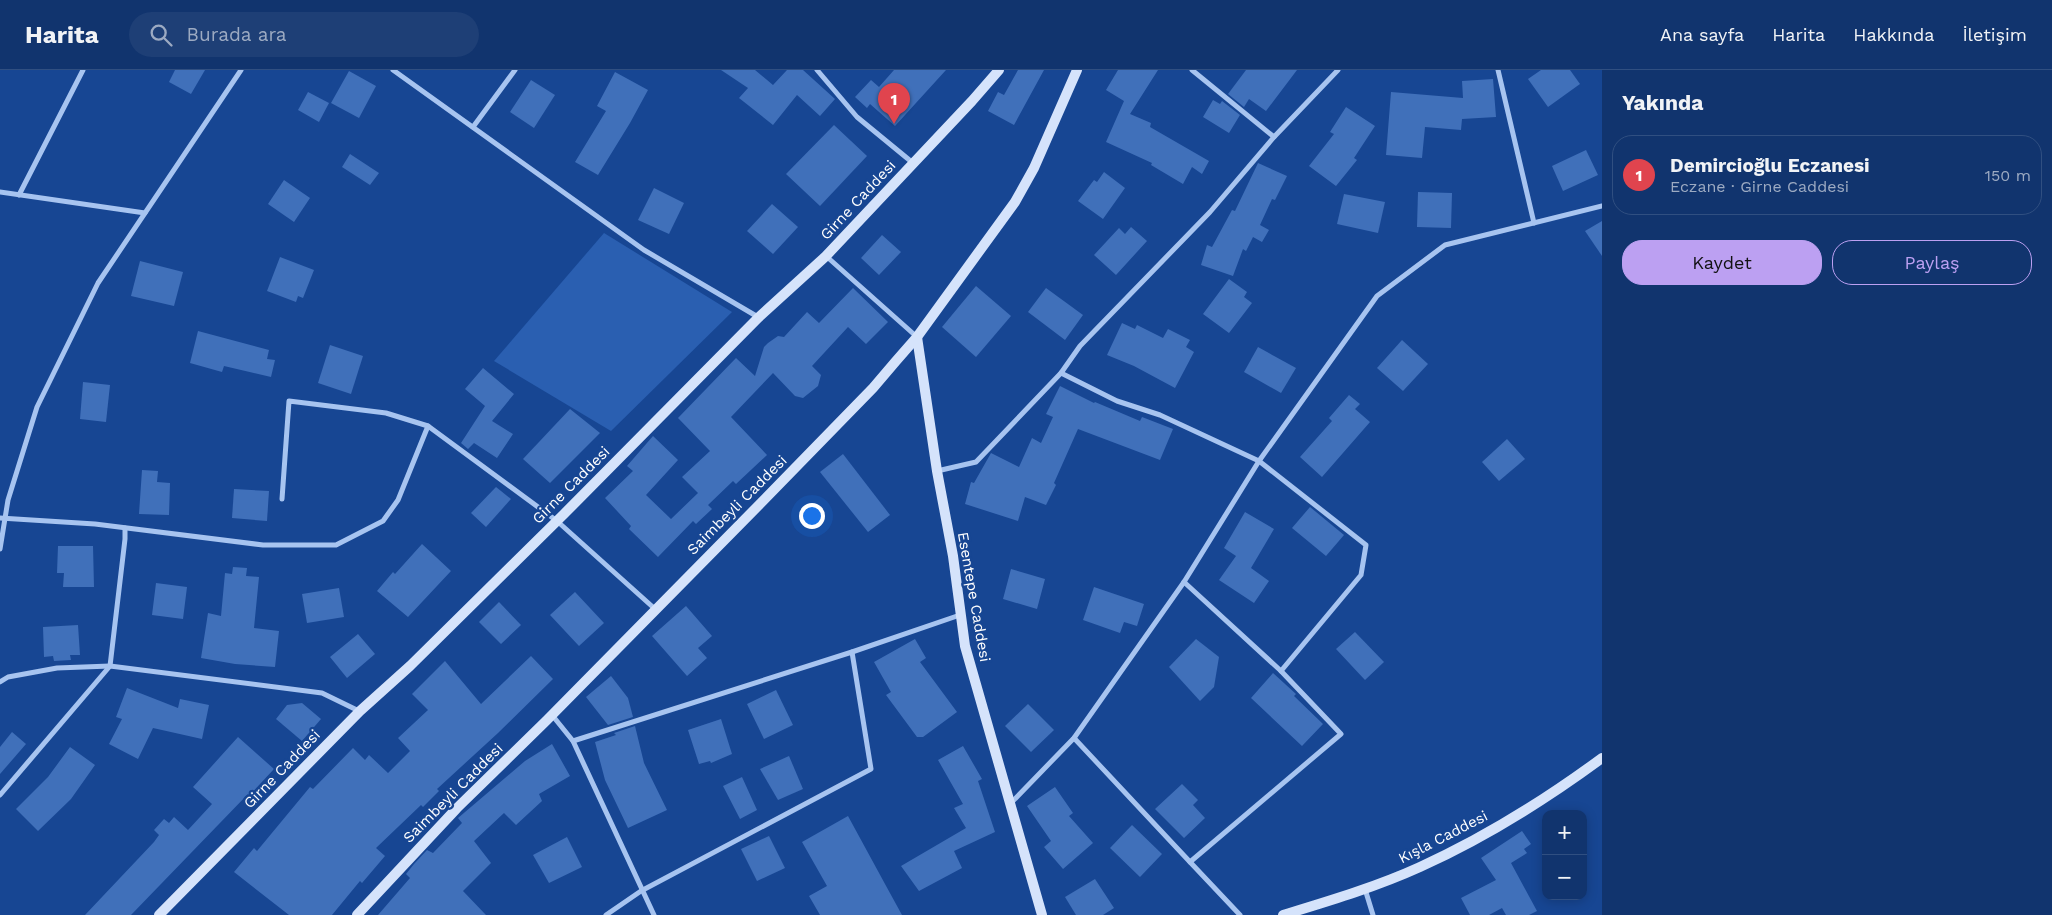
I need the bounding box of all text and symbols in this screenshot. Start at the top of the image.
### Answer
search box [129,12,479,57]
text: Harita [25,21,99,49]
icon: search [147,21,175,49]
text: Burada ara [187,23,287,46]
text: Ana sayfa [1660,24,1744,45]
text: Harita [1772,24,1825,45]
text: Hakkında [1853,24,1934,45]
text: İletişim [1962,24,2027,45]
pin: 1 [878,83,910,124]
text: Yakında [1622,90,1703,115]
text: Demircioğlu Eczanesi [1670,154,1870,177]
street label: Girne Caddesi [817,157,899,243]
text: 1 [1636,166,1642,185]
text: 150 m [1985,166,2031,185]
text: Eczane · Girne Caddesi [1670,177,1849,196]
button: Kaydet [1622,240,1822,285]
button: Paylaş [1832,240,2032,285]
street label: Girne Caddesi [529,443,613,527]
street label: Saimbeyli Caddesi [683,451,791,559]
your location [799,503,825,529]
street label: Esentepe Caddesi [954,531,994,663]
street label: Girne Caddesi [240,726,324,812]
street label: Saimbeyli Caddesi [399,739,507,847]
street label: Kışla Caddesi [1395,807,1491,867]
map controls [1542,810,1587,900]
button: + [1542,810,1587,855]
button: − [1542,855,1587,900]

